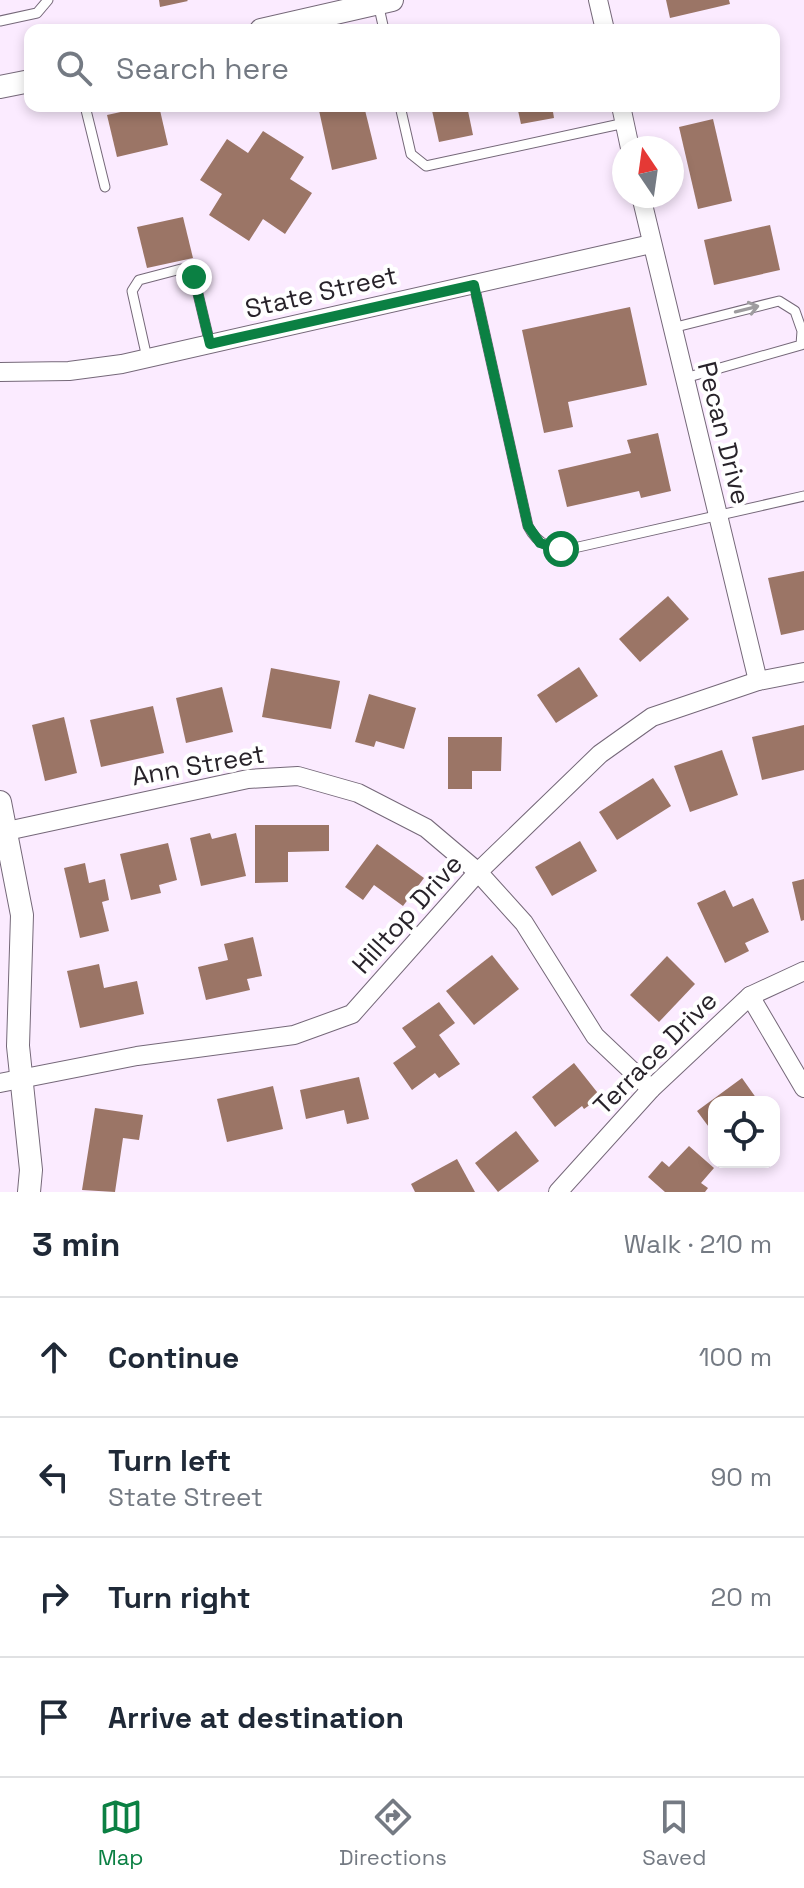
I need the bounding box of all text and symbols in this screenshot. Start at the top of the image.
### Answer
search box [24,24,780,112]
icon: search [52,46,96,90]
text: Search here [116,49,289,88]
north arrow [612,136,684,208]
street label: State Street [242,258,400,326]
route end [176,259,212,295]
one-way arrow [734,301,760,316]
street label: Pecan Drive [690,358,758,508]
route start [543,531,579,567]
street label: Ann Street [129,737,267,793]
street label: Hilltop Drive [344,847,470,981]
street label: Terrace Drive [586,984,724,1122]
map controls [708,1096,780,1168]
button: locate [708,1096,780,1168]
text: 3 min [32,1223,120,1266]
text: Walk · 210 m [624,1227,772,1261]
icon: ahead [32,1335,76,1379]
text: Continue [108,1338,239,1377]
text: 100 m [699,1340,772,1374]
text: Turn left [108,1441,231,1480]
icon: left [32,1455,76,1499]
text: 90 m [710,1460,772,1494]
text: State Street [108,1480,263,1514]
icon: right [32,1575,76,1619]
text: Turn right [108,1578,251,1617]
text: 20 m [711,1580,772,1614]
icon: arrive [32,1695,76,1739]
text: Arrive at destination [108,1698,404,1737]
tab: Map [98,1795,144,1871]
tab: Directions [339,1795,447,1871]
tab: Saved [642,1795,706,1871]

